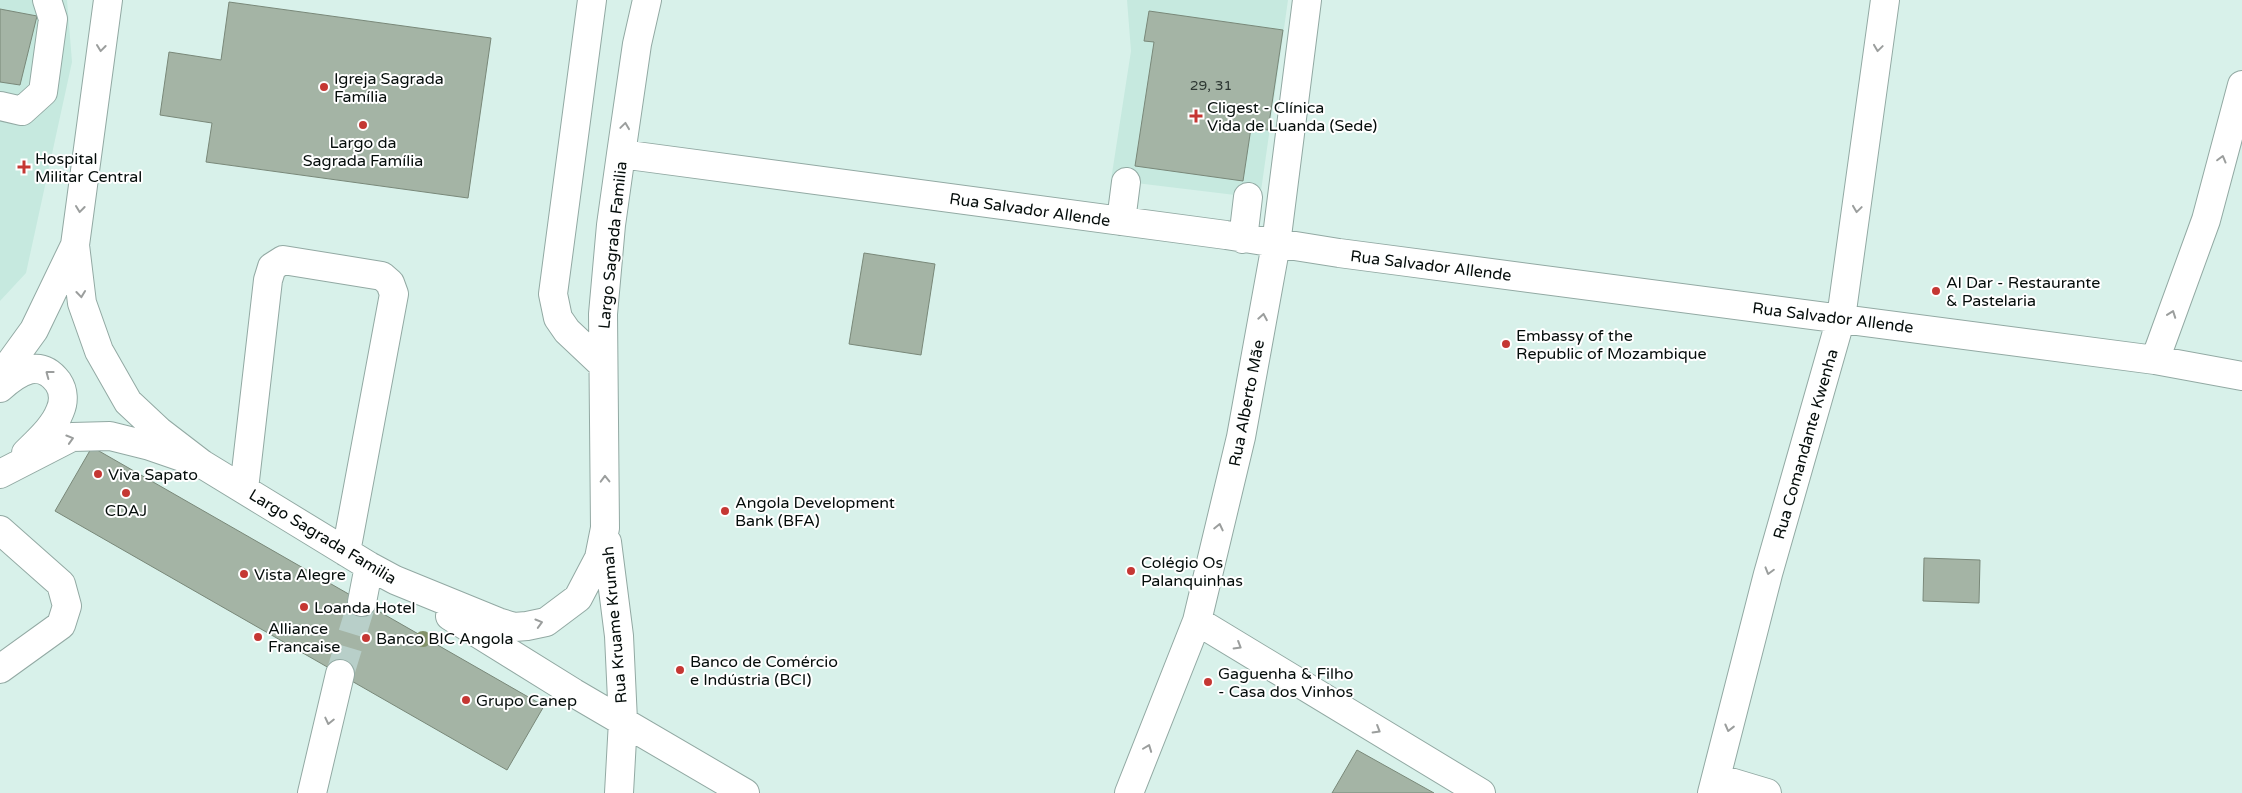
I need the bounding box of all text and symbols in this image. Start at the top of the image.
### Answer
one-way arrow [96,44,107,52]
one-way arrow [1873,45,1884,53]
place label: Igreja Sagrada Família [334,69,444,107]
house number: 29, 31 [1190,77,1232,94]
marker: Igreja Sagrada Família [318,81,330,93]
place label: Cligest - Clínica Vida de Luanda (Sede) [1207,98,1377,136]
marker: Cligest - Clínica Vida de Luanda (Sede) [1189,109,1203,123]
marker: Largo da Sagrada Família [357,119,369,131]
one-way arrow [619,121,630,129]
place label: Largo da Sagrada Família [303,133,423,171]
place label: Hospital Militar Central [35,149,142,187]
one-way arrow [2216,155,2227,164]
marker: Hospital Militar Central [17,160,31,174]
street label: Largo Sagrada Familia [594,160,632,330]
street label: Rua Salvador Allende [948,189,1112,231]
one-way arrow [75,206,86,214]
one-way arrow [1852,206,1863,214]
street label: Rua Salvador Allende [1349,246,1513,286]
place label: Al Dar - Restaurante & Pastelaria [1946,273,2100,311]
marker: Al Dar - Restaurante & Pastelaria [1930,285,1942,297]
one-way arrow [75,290,86,298]
street label: Rua Salvador Allende [1751,298,1915,338]
one-way arrow [2166,310,2176,319]
one-way arrow [1257,313,1267,321]
place label: Embassy of the Republic of Mozambique [1516,326,1707,364]
street label: Rua Alberto Mãe [1225,338,1269,468]
marker: Embassy of the Republic of Mozambique [1500,338,1512,350]
street label: Rua Comandante Kwenha [1769,347,1843,542]
one-way arrow [45,371,54,380]
one-way arrow [65,435,74,445]
place label: Viva Sapato [108,465,198,485]
marker: Viva Sapato [92,468,104,480]
one-way arrow [600,475,610,482]
street label: Largo Sagrada Familia [245,485,400,589]
marker: CDAJ [120,487,132,499]
place label: Angola Development Bank (BFA) [735,493,895,531]
place label: CDAJ [105,501,147,521]
marker: Angola Development Bank (BFA) [719,505,731,517]
one-way arrow [1213,523,1224,532]
street label: Rua Kruame Krumah [598,545,632,704]
place label: Colégio Os Palanquinhas [1141,553,1243,591]
place label: Vista Alegre [254,565,346,585]
marker: Colégio Os Palanquinhas [1125,565,1137,577]
one-way arrow [1764,566,1775,575]
marker: Vista Alegre [238,568,250,580]
place label: Loanda Hotel [314,598,416,618]
marker: Loanda Hotel [298,601,310,613]
one-way arrow [535,618,544,629]
place label: Alliance Francaise [268,619,340,657]
place label: Banco BIC Angola [376,629,514,649]
marker: Alliance Francaise [252,631,264,643]
marker: Banco BIC Angola [360,632,372,644]
one-way arrow [1233,640,1242,649]
place label: Banco de Comércio e Indústria (BCI) [690,652,838,690]
marker: Banco de Comércio e Indústria (BCI) [674,664,686,676]
place label: Gaguenha & Filho - Casa dos Vinhos [1218,664,1354,702]
marker: Gaguenha & Filho - Casa dos Vinhos [1202,676,1214,688]
place label: Grupo Canep [476,691,577,711]
marker: Grupo Canep [460,694,472,706]
one-way arrow [324,717,335,726]
one-way arrow [1372,724,1381,734]
one-way arrow [1724,724,1735,733]
one-way arrow [1141,744,1152,753]

